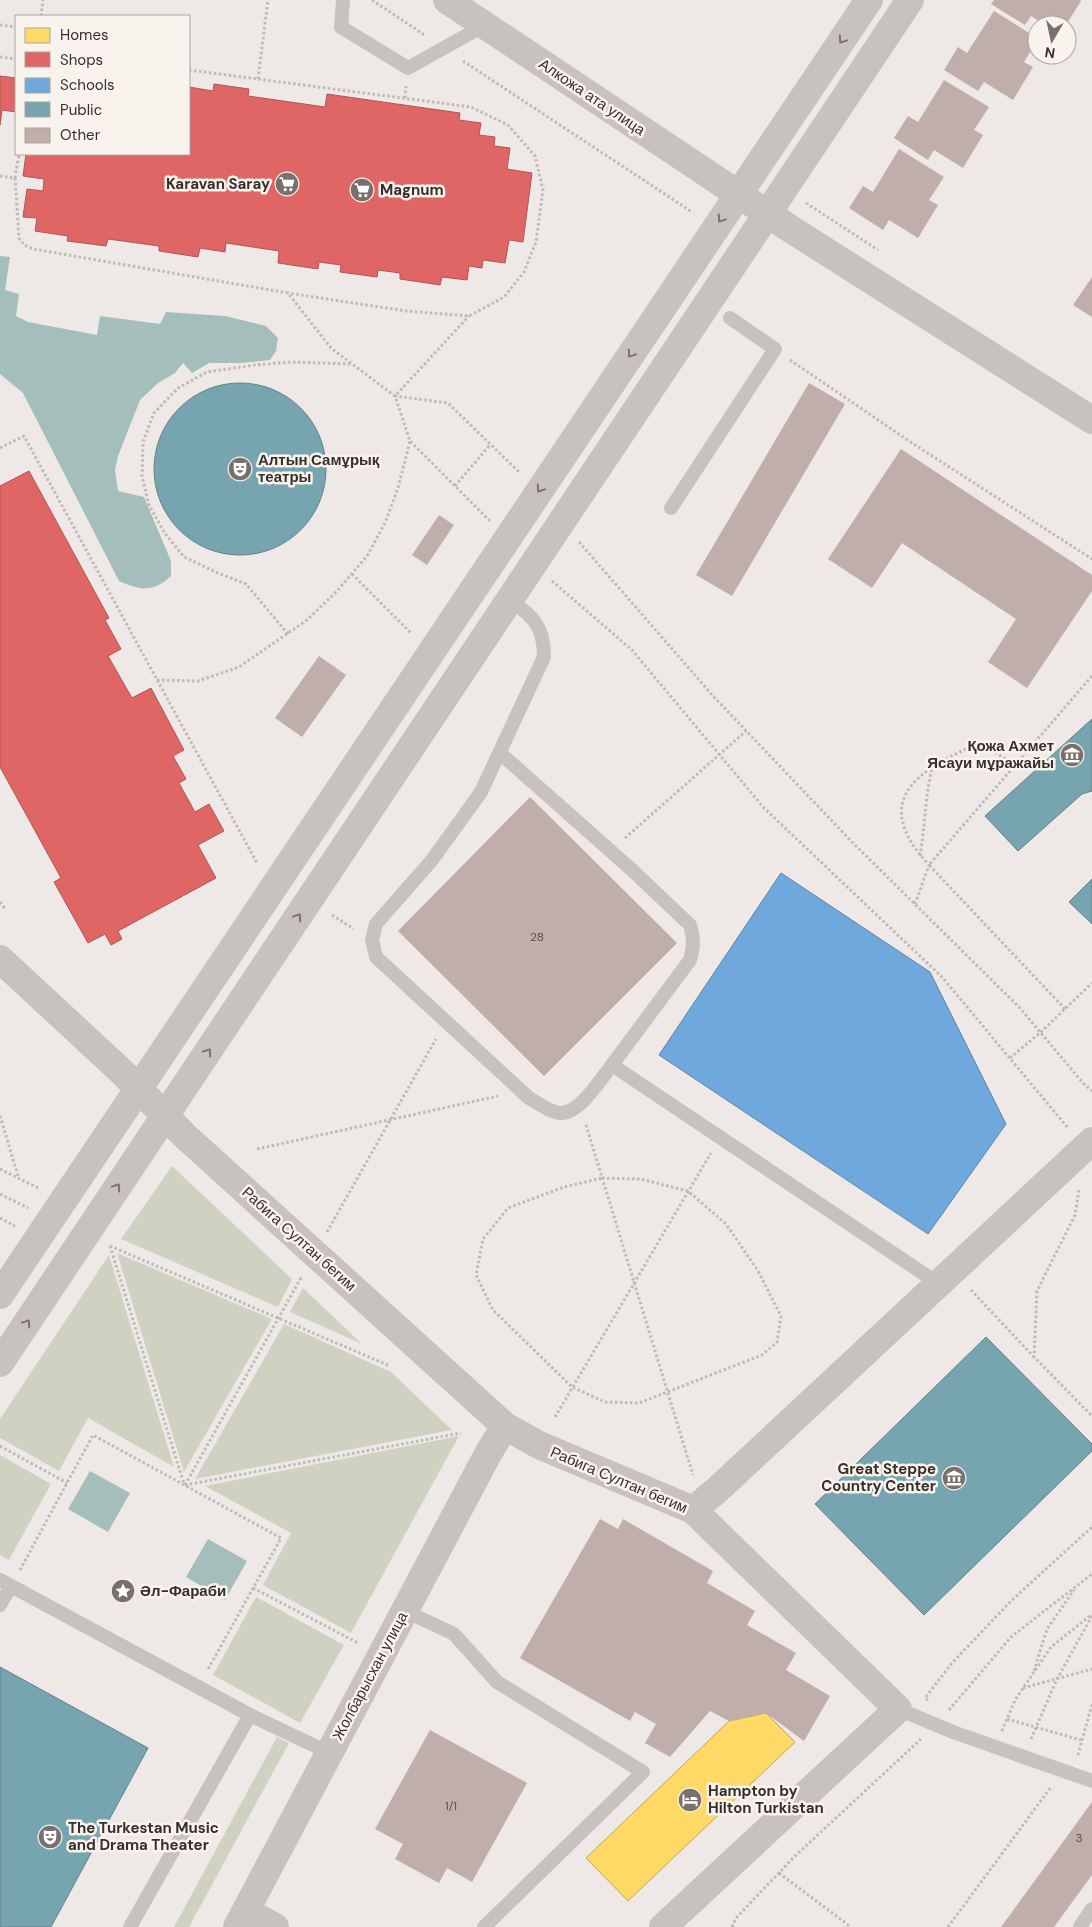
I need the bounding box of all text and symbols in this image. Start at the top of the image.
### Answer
legend [15,15,190,155]
north arrow [1027,15,1077,65]
text: Homes [60,25,109,45]
one-way arrow [838,35,848,44]
text: N [1044,43,1056,63]
text: Shops [60,50,103,70]
street label: Алкожа ата улица [535,54,650,140]
text: Schools [60,75,115,95]
text: Public [60,100,102,120]
text: Other [60,125,101,145]
supermarket icon: Karavan Saray [274,171,300,197]
place label: Karavan Saray [166,174,270,194]
supermarket icon: Magnum [349,177,375,203]
place label: Magnum [380,180,444,200]
one-way arrow [718,213,727,222]
one-way arrow [628,348,637,357]
place label: Алтын Самұрық театры [258,450,380,487]
theatre icon: Алтын Самұрық театры [227,456,253,482]
one-way arrow [537,483,546,492]
place label: Қожа Ахмет Ясауи мұражайы [927,736,1054,773]
museum icon: Қожа Ахмет Ясауи мұражайы [1059,742,1085,768]
one-way arrow [292,913,301,923]
house number: 28 [530,929,544,945]
one-way arrow [201,1049,211,1058]
street label: Рабига Султан бегим [238,1182,360,1296]
one-way arrow [111,1184,120,1193]
one-way arrow [21,1319,30,1328]
street label: Рабига Султан бегим [547,1442,691,1518]
place label: Great Steppe Country Center [821,1459,936,1496]
museum icon: Great Steppe Country Center [941,1465,967,1491]
place icon: Әл-Фараби [110,1578,136,1604]
place label: Әл-Фараби [140,1581,226,1601]
street label: Жолбарысхан улица [328,1608,413,1744]
place label: Hampton by Hilton Turkistan [708,1781,824,1818]
hotel icon: Hampton by Hilton Turkistan [677,1787,703,1813]
house number: 1/1 [445,1798,457,1814]
place label: The Turkestan Music and Drama Theater [68,1818,219,1855]
theatre icon: The Turkestan Music and Drama Theater [37,1824,63,1850]
house number: 3 [1075,1830,1083,1846]

